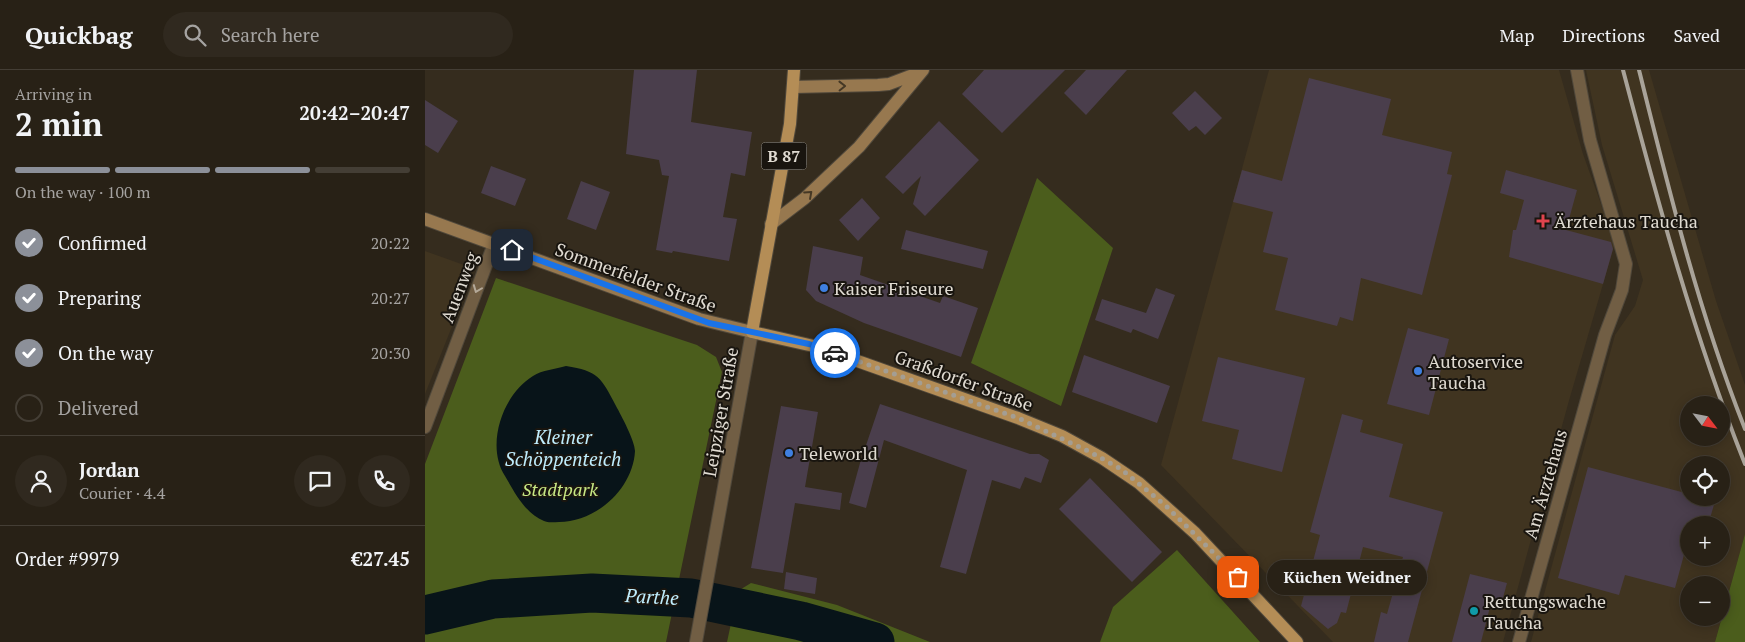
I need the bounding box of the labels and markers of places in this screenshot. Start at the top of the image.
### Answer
place label: Ärztehaus Taucha [1554,209,1698,233]
marker: Ärztehaus Taucha [1536,214,1550,228]
pin [491,229,533,271]
place label: Kaiser Friseure [834,276,954,300]
marker: Kaiser Friseure [818,282,830,294]
place label: Autoservice Taucha [1428,349,1523,394]
marker: Autoservice Taucha [1412,365,1424,377]
place label: Teleworld [799,441,878,465]
marker: Teleworld [783,447,795,459]
pin [1217,556,1259,598]
callout: Küchen Weidner [1268,560,1428,594]
place label: Rettungswache Taucha [1484,589,1606,634]
marker: Rettungswache Taucha [1468,605,1480,617]

